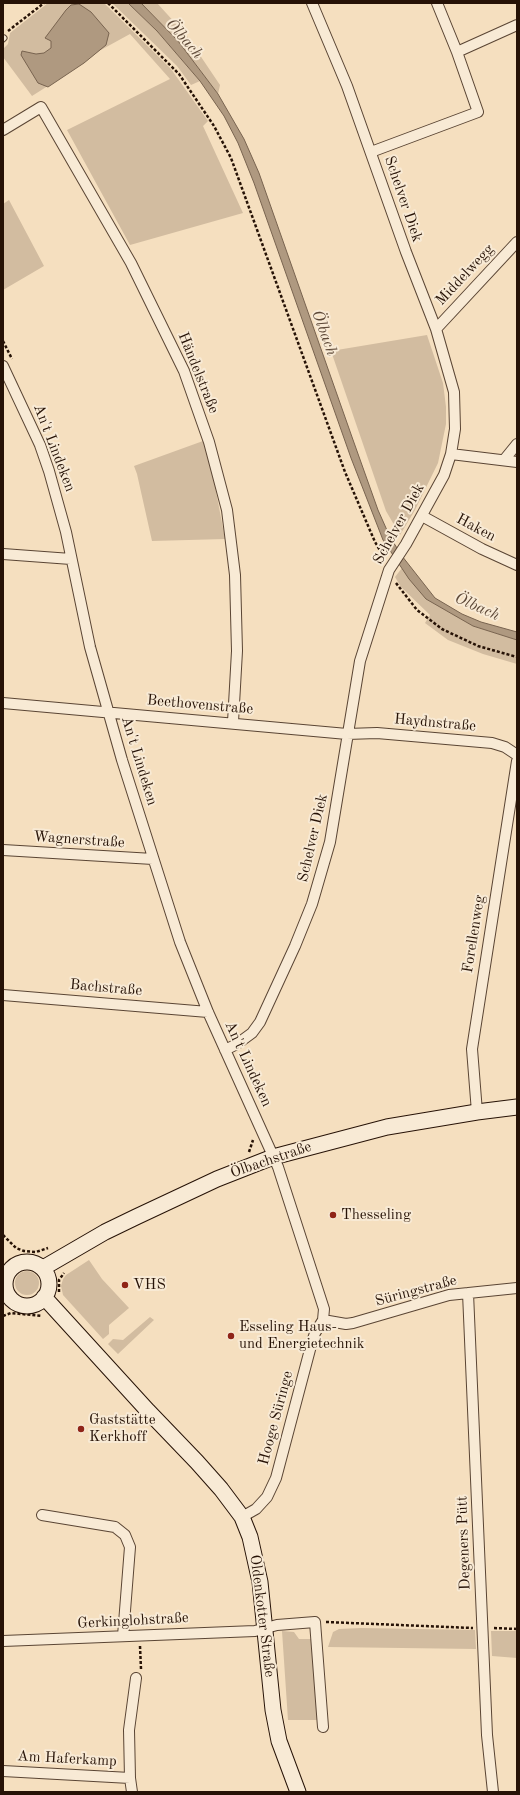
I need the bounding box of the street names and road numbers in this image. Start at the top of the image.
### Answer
street label: Schelver Diek [380,154,426,244]
street label: Middelwegg [432,241,498,309]
street label: Händelstraße [174,330,222,416]
street label: An't Lindeken [29,402,79,494]
street label: Schelver Diek [369,480,429,568]
street label: Haken [453,510,499,546]
street label: Beethovenstraße [146,691,254,719]
street label: Haydnstraße [393,710,477,736]
street label: An't Lindeken [117,714,161,808]
street label: Schelver Diek [294,792,332,884]
street label: Wagnerstraße [33,828,125,852]
street label: Forellenweg [459,894,489,974]
street label: Bachstraße [69,976,143,1000]
street label: An't Lindeken [220,1018,276,1110]
street label: Ölbachstraße [228,1138,314,1182]
street label: Süringstraße [373,1271,459,1311]
street label: Hooge Süringe [255,1369,297,1467]
street label: Degeners Pütt [453,1496,475,1590]
street label: Oldenkotter Straße [246,1554,278,1678]
street label: Gerkinglohstraße [77,1609,189,1633]
street label: Am Haferkamp [17,1747,117,1771]

